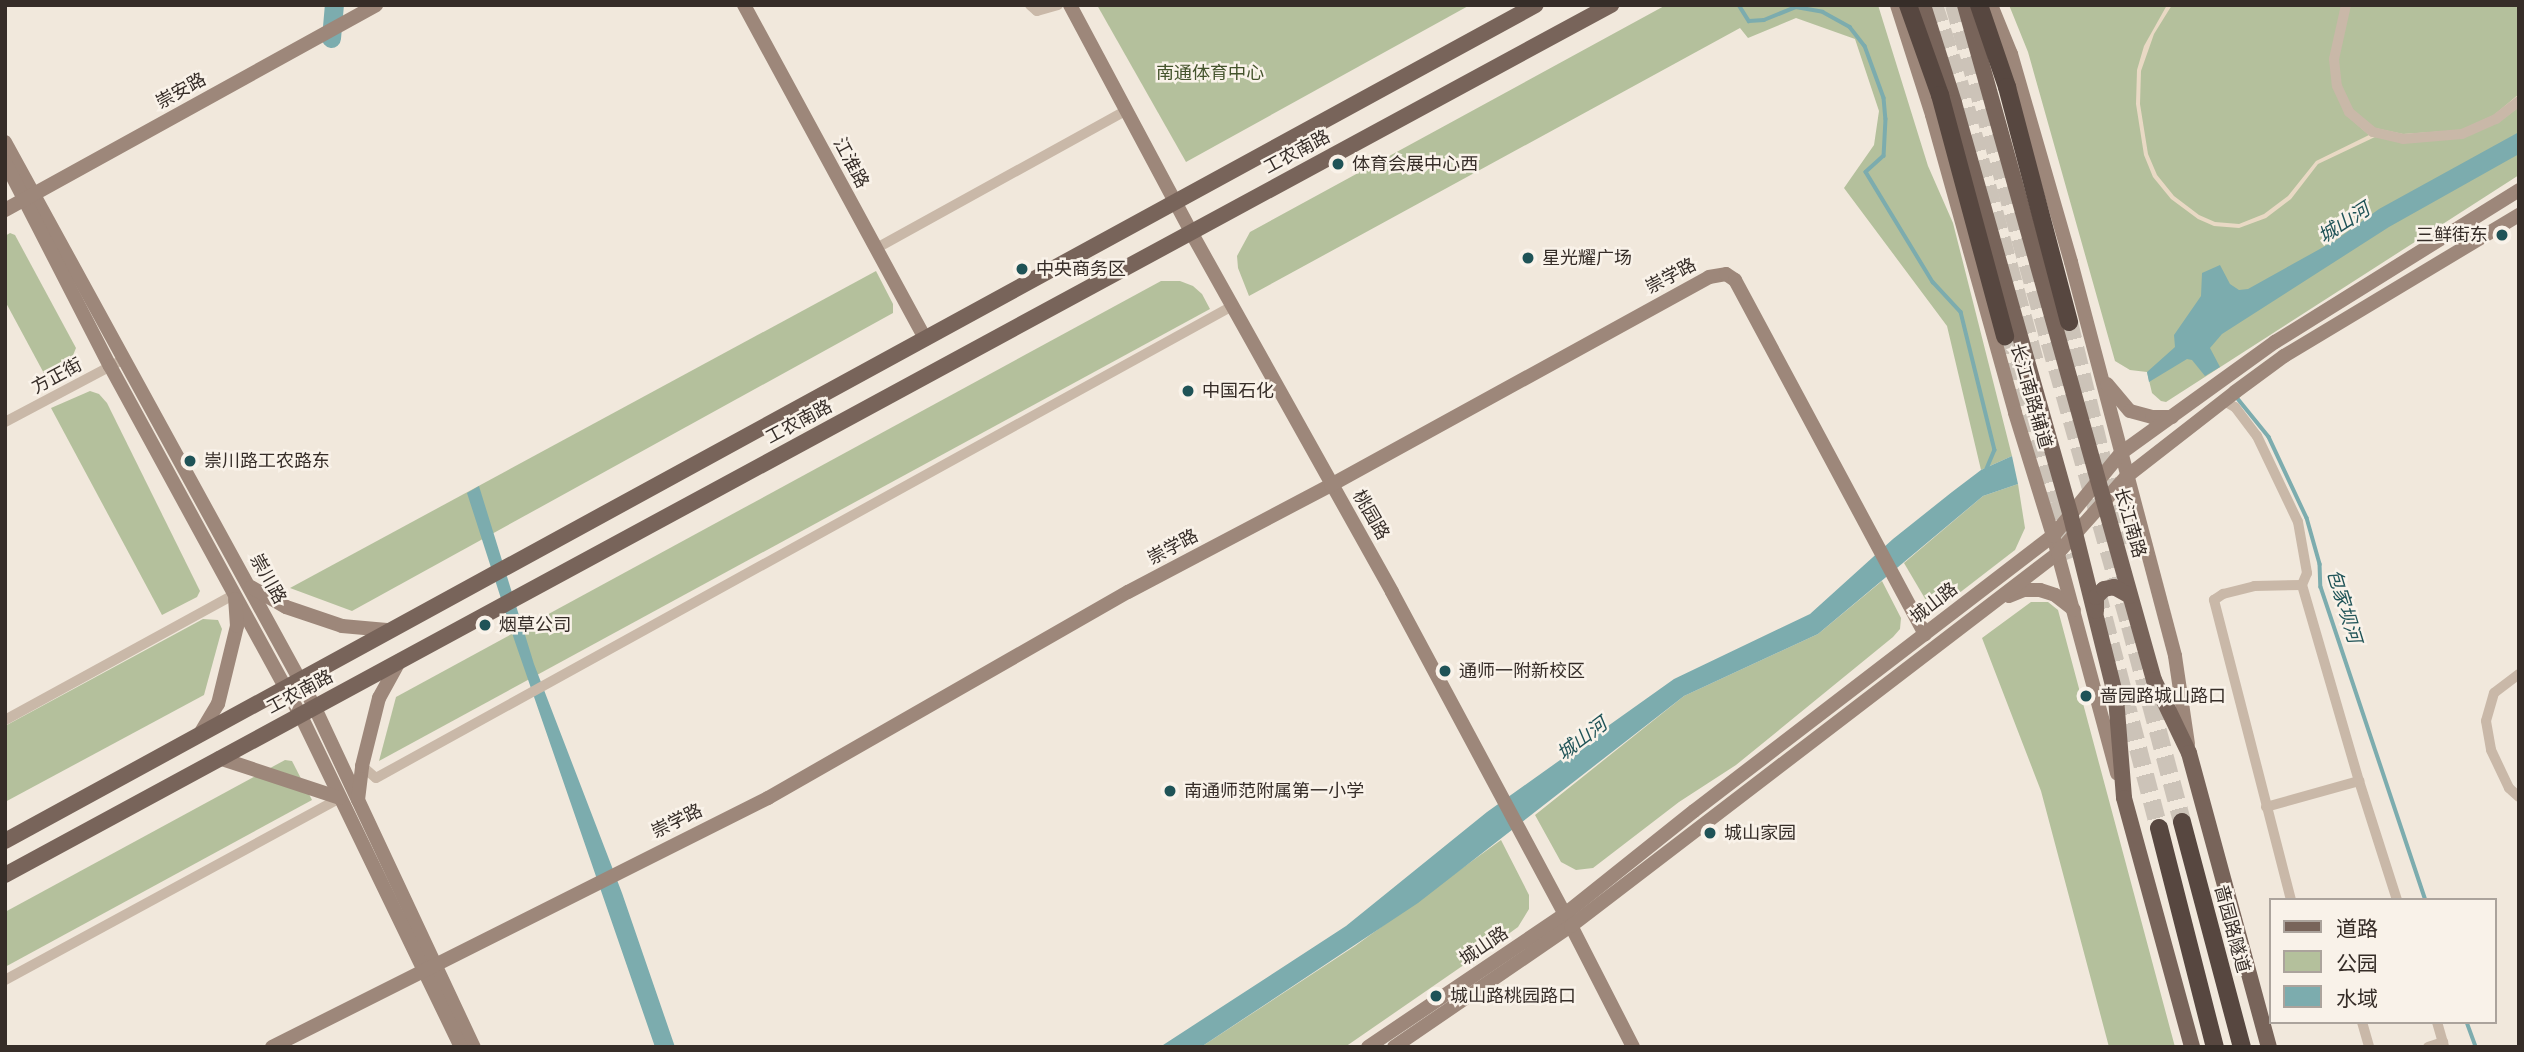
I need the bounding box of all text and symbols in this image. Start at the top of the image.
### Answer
park label: 南通体育中心 [1156,62,1264,84]
street label: 崇安路 [152,68,210,114]
street label: 工农南路 [1260,126,1334,178]
street label: 江淮路 [829,134,873,192]
place label: 体育会展中心西 [1352,153,1478,175]
marker: 体育会展中心西 [1330,156,1346,172]
water label: 城山河 [2314,198,2374,248]
place label: 三鲜街东 [2416,224,2488,246]
marker: 三鲜街东 [2494,227,2510,243]
place label: 星光耀广场 [1542,247,1632,269]
marker: 星光耀广场 [1520,250,1536,266]
street label: 崇学路 [1642,254,1700,298]
place label: 中央商务区 [1036,258,1126,280]
marker: 中央商务区 [1014,261,1030,277]
street label: 长江南路辅道 [2006,341,2056,451]
street label: 方正街 [28,354,86,398]
place label: 中国石化 [1202,380,1274,402]
marker: 中国石化 [1180,383,1196,399]
street label: 工农南路 [762,396,836,448]
place label: 崇川路工农路东 [204,450,330,472]
marker: 崇川路工农路东 [182,453,198,469]
street label: 长江南路 [2110,485,2150,561]
street label: 桃园路 [1348,486,1394,544]
street label: 崇学路 [1144,525,1202,569]
street label: 崇川路 [245,550,291,608]
water label: 包家坝河 [2322,566,2366,646]
street label: 城山路 [1906,578,1962,628]
place label: 烟草公司 [499,614,571,636]
marker: 烟草公司 [477,617,493,633]
place label: 通师一附新校区 [1459,660,1585,682]
marker: 通师一附新校区 [1437,663,1453,679]
street label: 工农南路 [263,666,337,718]
place label: 啬园路城山路口 [2100,685,2226,707]
marker: 啬园路城山路口 [2078,688,2094,704]
water label: 城山河 [1552,713,1612,765]
place label: 南通师范附属第一小学 [1184,780,1364,802]
marker: 南通师范附属第一小学 [1162,783,1178,799]
street label: 崇学路 [648,799,706,843]
place label: 城山家园 [1724,822,1796,844]
marker: 城山家园 [1702,825,1718,841]
street label: 啬园路隧道 [2210,883,2254,975]
legend [2268,898,2496,1024]
text: 道路 [2336,916,2378,941]
street label: 城山路 [1456,922,1512,970]
text: 公园 [2336,951,2378,976]
place label: 城山路桃园路口 [1450,985,1576,1007]
text: 水域 [2336,986,2378,1011]
marker: 城山路桃园路口 [1428,988,1444,1004]

